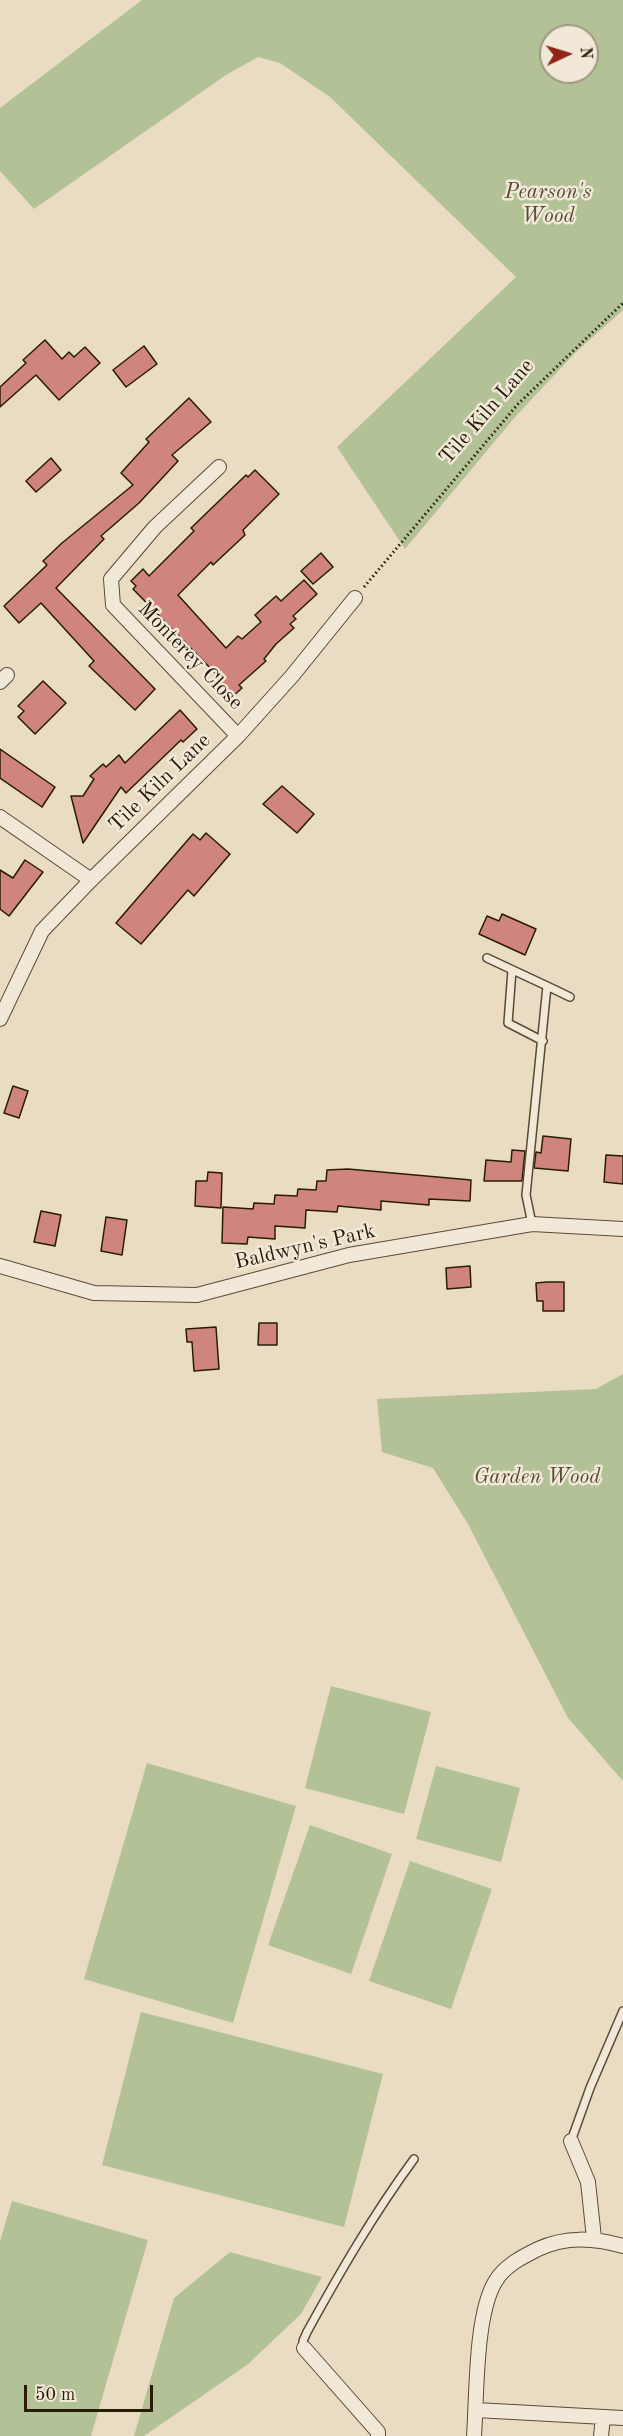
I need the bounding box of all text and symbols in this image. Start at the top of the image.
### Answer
north arrow [539,24,599,84]
text: N [577,46,593,60]
park label: Pearson's Wood [504,179,592,229]
street label: Tile Kiln Lane [434,354,540,470]
street label: Monterey Close [132,597,248,715]
street label: Tile Kiln Lane [104,728,216,838]
street label: Baldwyn's Park [232,1219,378,1275]
park label: Garden Wood [474,1464,600,1490]
scale bar [27,2373,156,2411]
text: 50 m [35,2386,75,2404]

